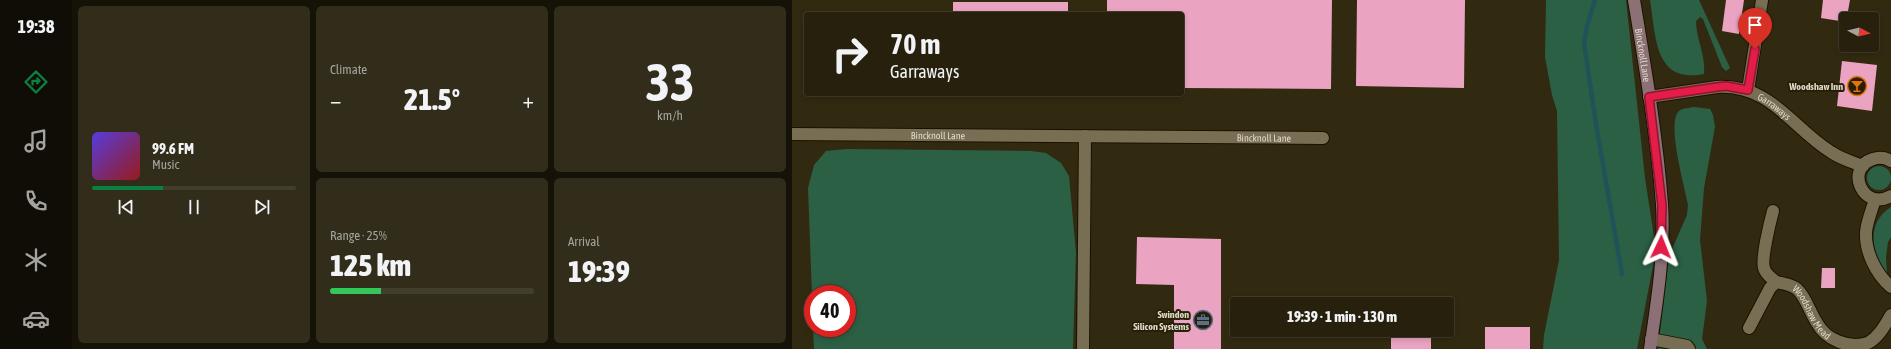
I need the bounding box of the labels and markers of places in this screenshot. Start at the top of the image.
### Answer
pin [1738,8,1772,49]
bar icon: Woodshaw Inn [1846,75,1868,97]
place label: Woodshaw Inn [1788,81,1843,92]
place label: Swindon Silicon Systems [1133,309,1189,332]
office icon: Swindon Silicon Systems [1192,309,1214,331]

